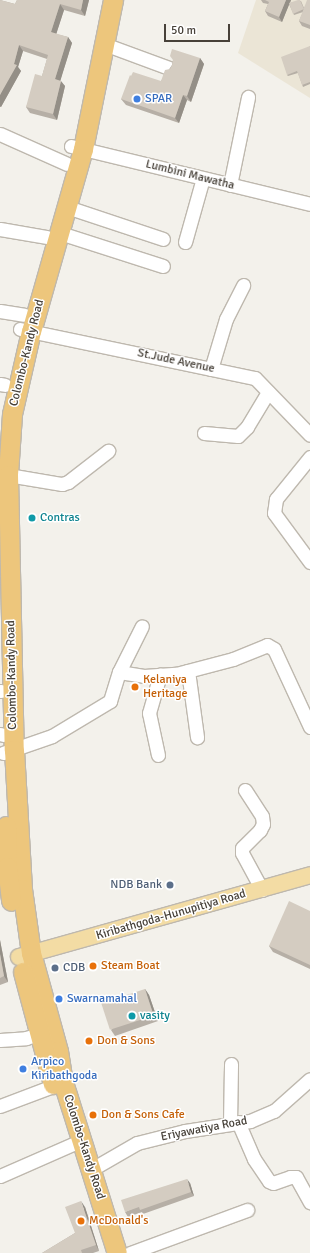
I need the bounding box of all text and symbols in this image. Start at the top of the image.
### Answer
scale bar [166,16,232,42]
text: 50 m [171,23,196,38]
place label: SPAR [145,92,172,106]
marker: SPAR [132,94,142,104]
street label: Lumbini Mawatha [144,157,236,193]
street label: Colombo-Kandy Road [7,298,47,408]
street label: St.Jude Avenue [136,346,216,376]
place label: Contras [40,511,80,525]
marker: Contras [27,513,37,523]
street label: Colombo-Kandy Road [4,620,20,730]
place label: Kelaniya Heritage [143,673,187,701]
marker: Kelaniya Heritage [130,682,140,692]
place label: NDB Bank [110,878,162,892]
marker: NDB Bank [165,880,175,890]
street label: Kiribathgoda-Hunupitiya Road [94,887,248,943]
place label: Steam Boat [101,959,160,973]
place label: CDB [63,961,85,975]
marker: Steam Boat [88,961,98,971]
marker: CDB [50,963,60,973]
place label: Swarnamahal [67,992,137,1006]
marker: Swarnamahal [54,994,64,1004]
place label: vasity [140,1009,170,1023]
marker: vasity [127,1011,137,1021]
place label: Don & Sons [97,1034,155,1048]
marker: Don & Sons [84,1036,94,1046]
place label: Arpico Kiribathgoda [31,1055,97,1083]
marker: Arpico Kiribathgoda [18,1064,28,1074]
street label: Colombo-Kandy Road [60,1093,108,1201]
place label: Don & Sons Cafe [101,1108,185,1122]
marker: Don & Sons Cafe [88,1110,98,1120]
street label: Eriyawatiya Road [160,1114,248,1144]
place label: McDonald's [89,1214,149,1228]
marker: McDonald's [76,1216,86,1226]

